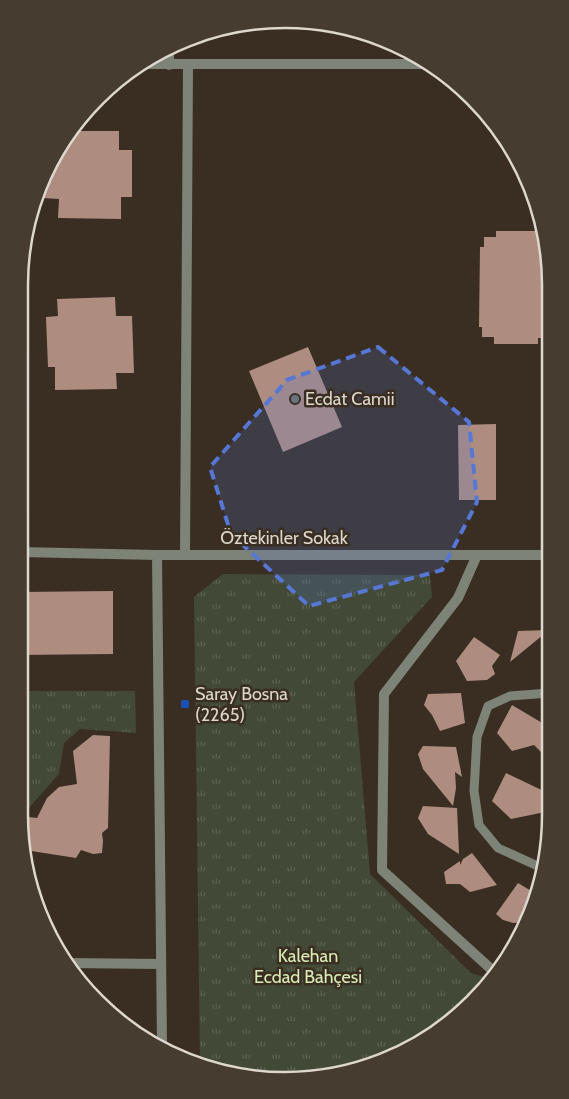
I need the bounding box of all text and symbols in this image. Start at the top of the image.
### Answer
place label: Ecdat Camii [305,388,394,410]
marker: Ecdat Camii [289,393,301,405]
street label: Öztekinler Sokak [220,527,349,549]
place label: Saray Bosna (2265) [195,683,288,726]
marker: Saray Bosna (2265) [179,698,191,710]
park label: Kalehan Ecdad Bahçesi [254,945,362,988]

